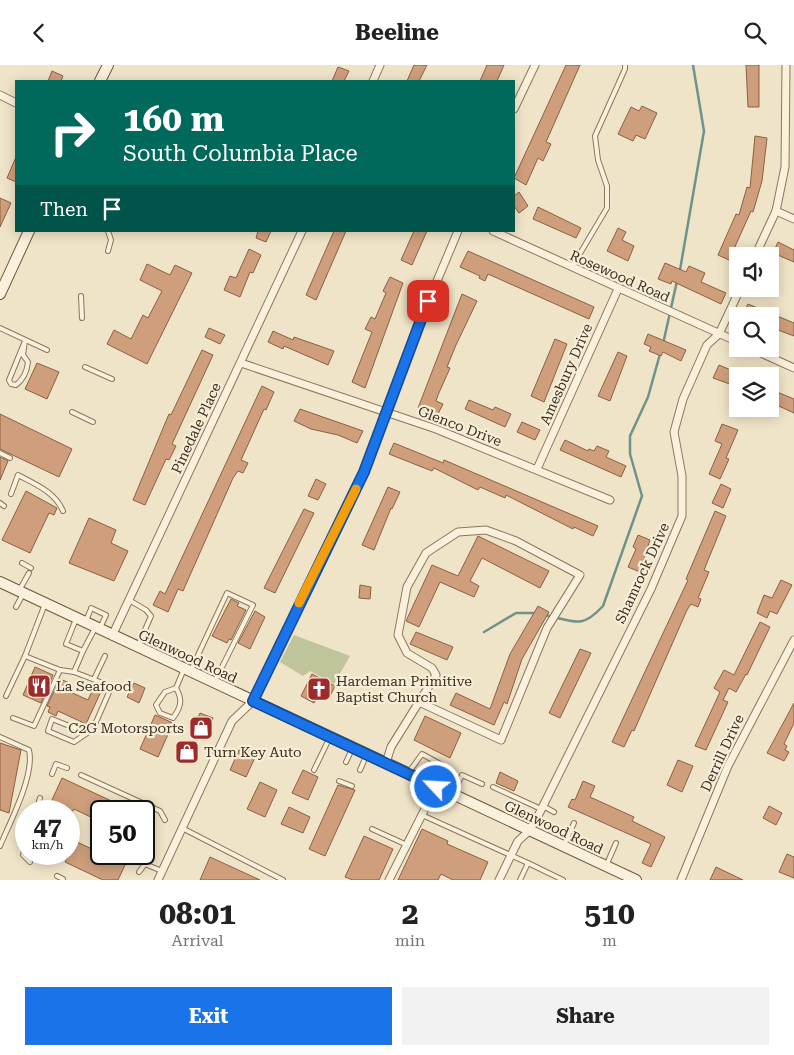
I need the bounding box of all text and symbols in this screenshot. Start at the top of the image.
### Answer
icon: back [25,19,53,47]
icon: search [741,19,769,47]
text: Beeline [355,20,439,45]
text: 160 m [123,99,224,140]
icon: right [40,100,105,165]
text: South Columbia Place [123,141,357,166]
icon: arrive [98,195,126,223]
text: Then [40,198,88,221]
street label: Rosewood Road [568,247,672,305]
map controls [729,247,779,417]
button: sound [729,247,779,297]
pin [407,280,449,322]
icon: arrive [414,287,442,315]
button: search [729,307,779,357]
street label: Amesbury Drive [537,321,596,427]
button: layers [729,367,779,417]
street label: Pinedale Place [168,380,224,476]
street label: Glenco Drive [416,403,504,449]
street label: Shamrock Drive [612,520,672,626]
street label: Glenwood Road [136,626,240,686]
restaurant icon: La Seafood [26,673,52,699]
place label: Hardeman Primitive Baptist Church [336,673,472,705]
church icon: Hardeman Primitive Baptist Church [306,676,332,702]
place label: La Seafood [56,678,132,694]
street label: Derrill Drive [697,712,747,794]
shop icon: C2G Motorsports [188,715,214,741]
place label: C2G Motorsports [68,720,184,736]
shop icon: Turn Key Auto [174,739,200,765]
place label: Turn Key Auto [204,744,302,760]
position arrow [409,760,461,812]
street label: Glenwood Road [502,797,606,857]
speed limit sign: 50 [90,800,155,865]
text: 47 [33,812,62,841]
text: km/h [31,838,64,852]
text: 08:01 [159,896,236,931]
text: 2 [402,896,418,931]
text: 510 [584,896,635,931]
text: Arrival [172,931,224,950]
text: min [395,931,425,950]
text: m [602,931,617,950]
button: Exit [25,987,392,1045]
button: Share [402,987,769,1045]

